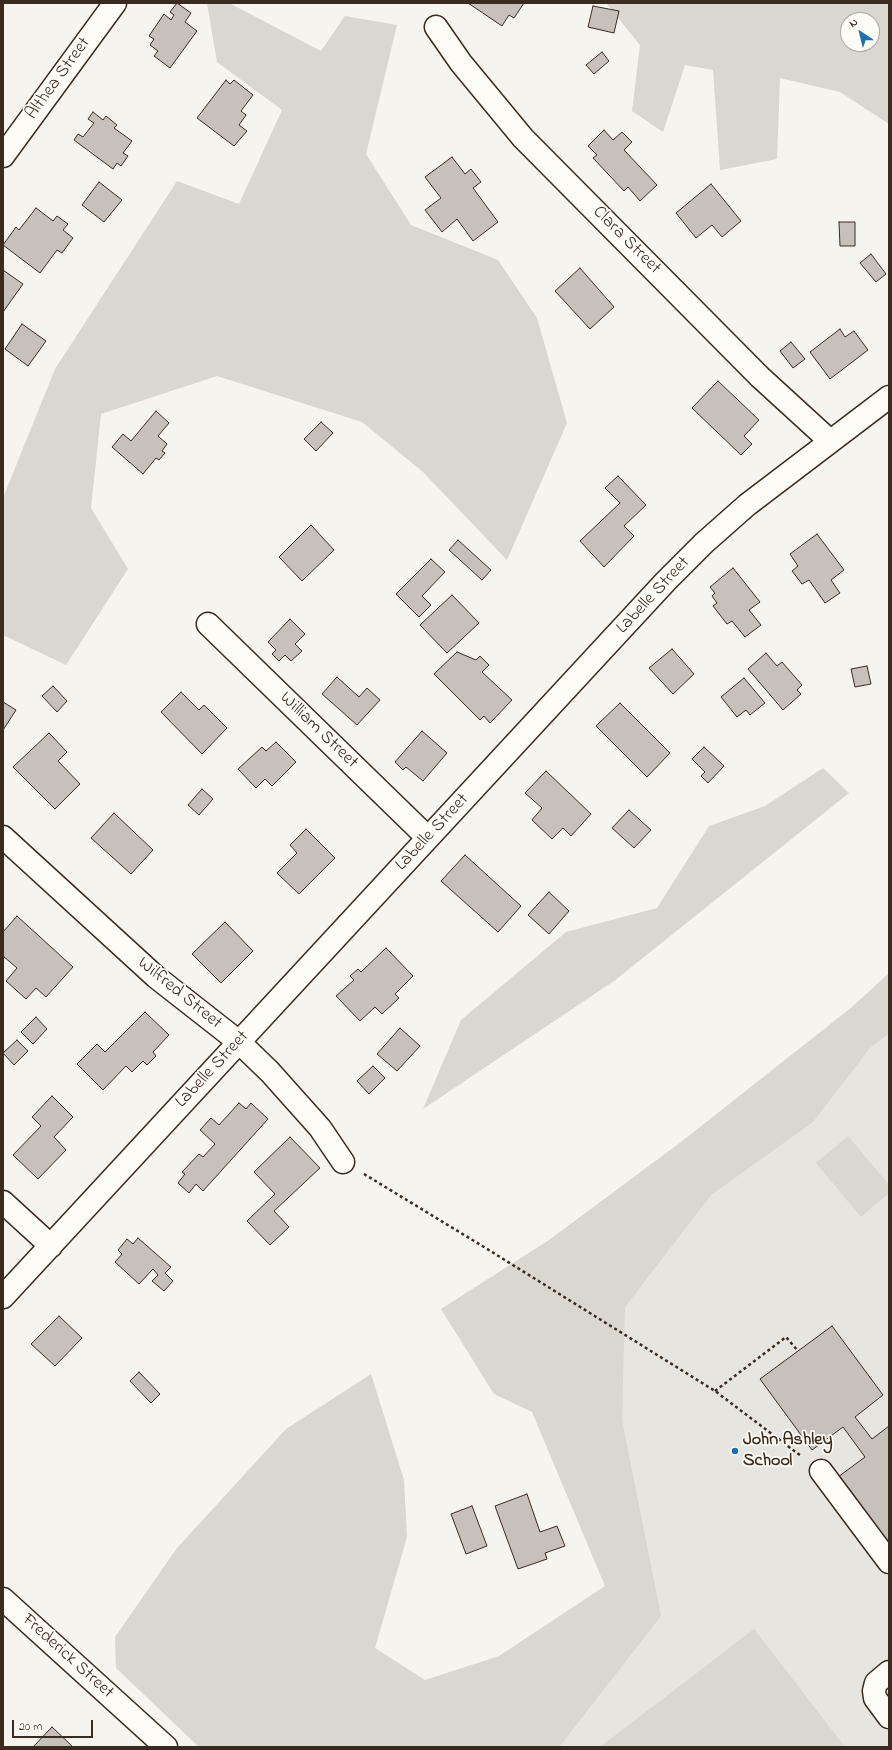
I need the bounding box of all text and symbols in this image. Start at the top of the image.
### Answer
north arrow [840,12,880,52]
text: N [846,14,861,32]
street label: Althea Street [22,34,96,124]
street label: Clara Street [587,202,665,280]
street label: Labelle Street [613,553,695,639]
street label: William Street [274,688,362,774]
street label: Labelle Street [392,790,474,876]
street label: Wilfred Street [132,953,226,1035]
street label: Labelle Street [172,1027,254,1113]
place label: John Ashley School [743,1430,832,1472]
marker: John Ashley School [730,1446,740,1456]
street label: Frederick Street [16,1610,118,1704]
scale bar [14,1712,95,1738]
text: 20 m [19,1718,42,1736]

